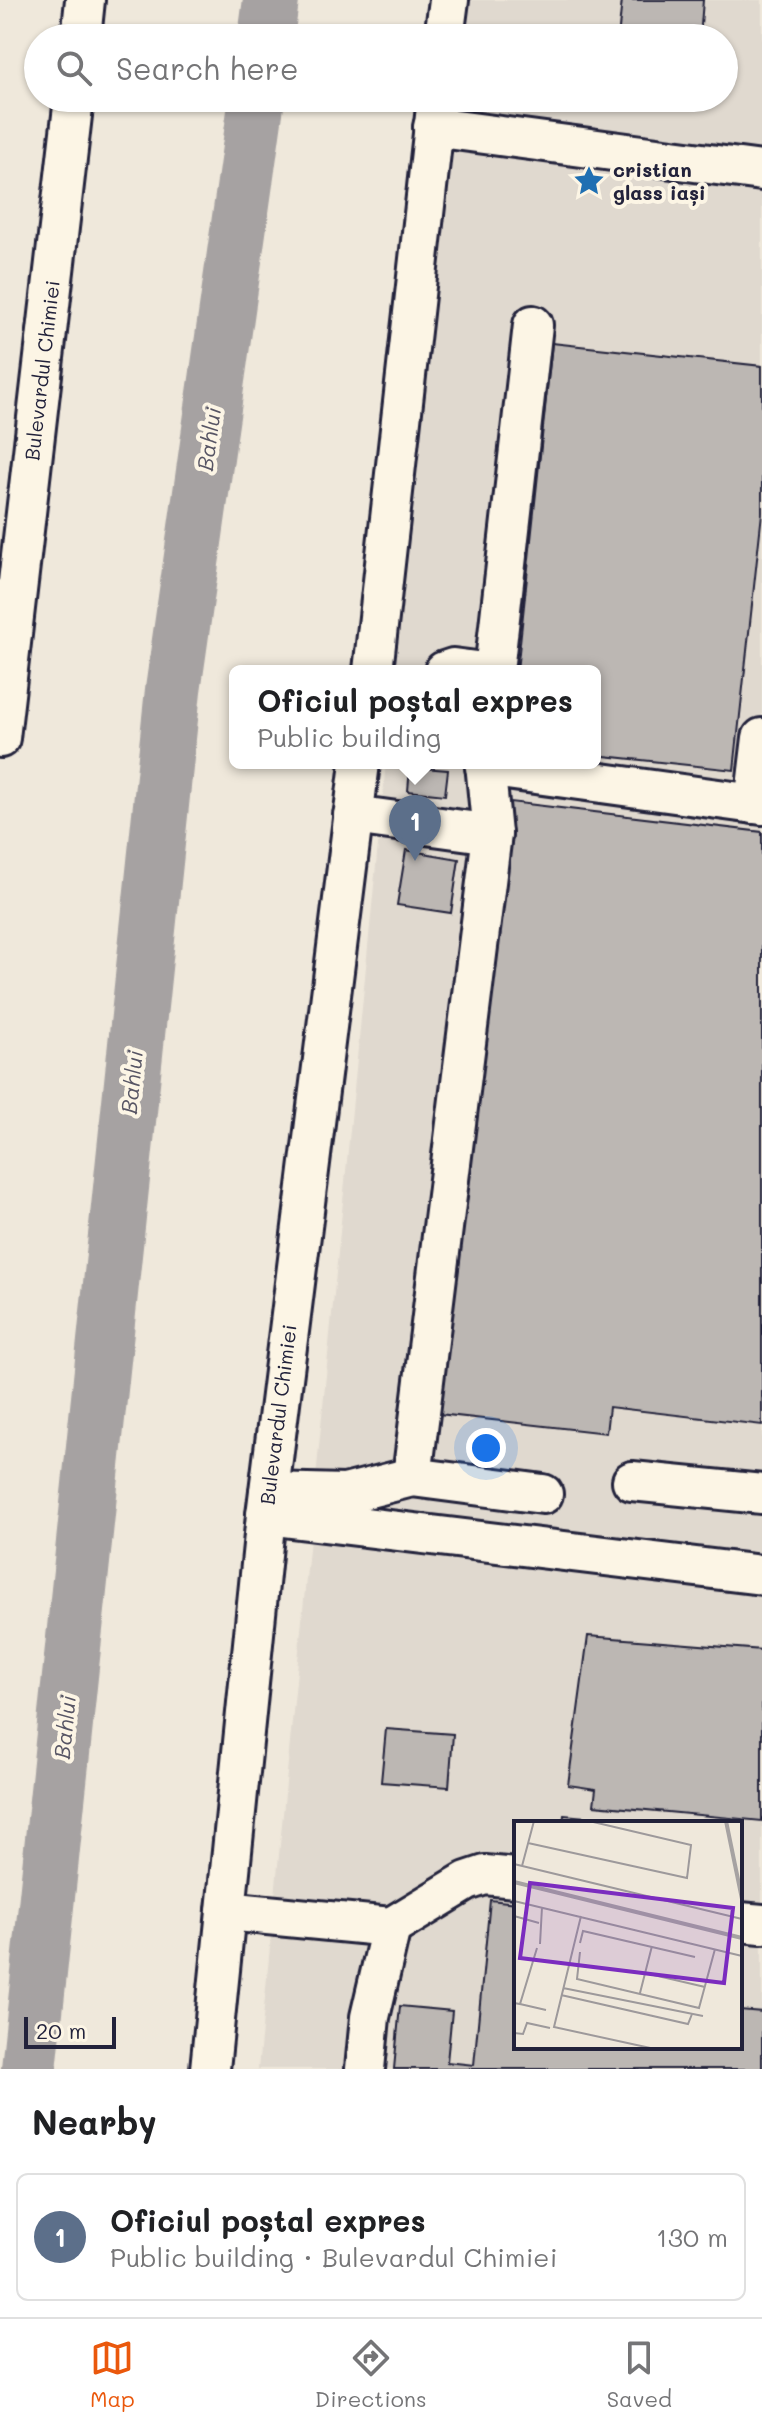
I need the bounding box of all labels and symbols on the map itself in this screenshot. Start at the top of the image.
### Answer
place label: cristian glass iași [613,156,706,206]
place icon: cristian glass iași [572,164,606,198]
street label: Bulevardul Chimiei [18,279,65,462]
water label: Bahlui [190,405,227,473]
pin: 1 [389,795,441,861]
water label: Bahlui [114,1048,149,1115]
street label: Bulevardul Chimiei [253,1323,302,1506]
your location [466,1428,506,1468]
water label: Bahlui [47,1693,82,1760]
inset map [514,1821,742,2049]
scale bar [24,2013,116,2049]

